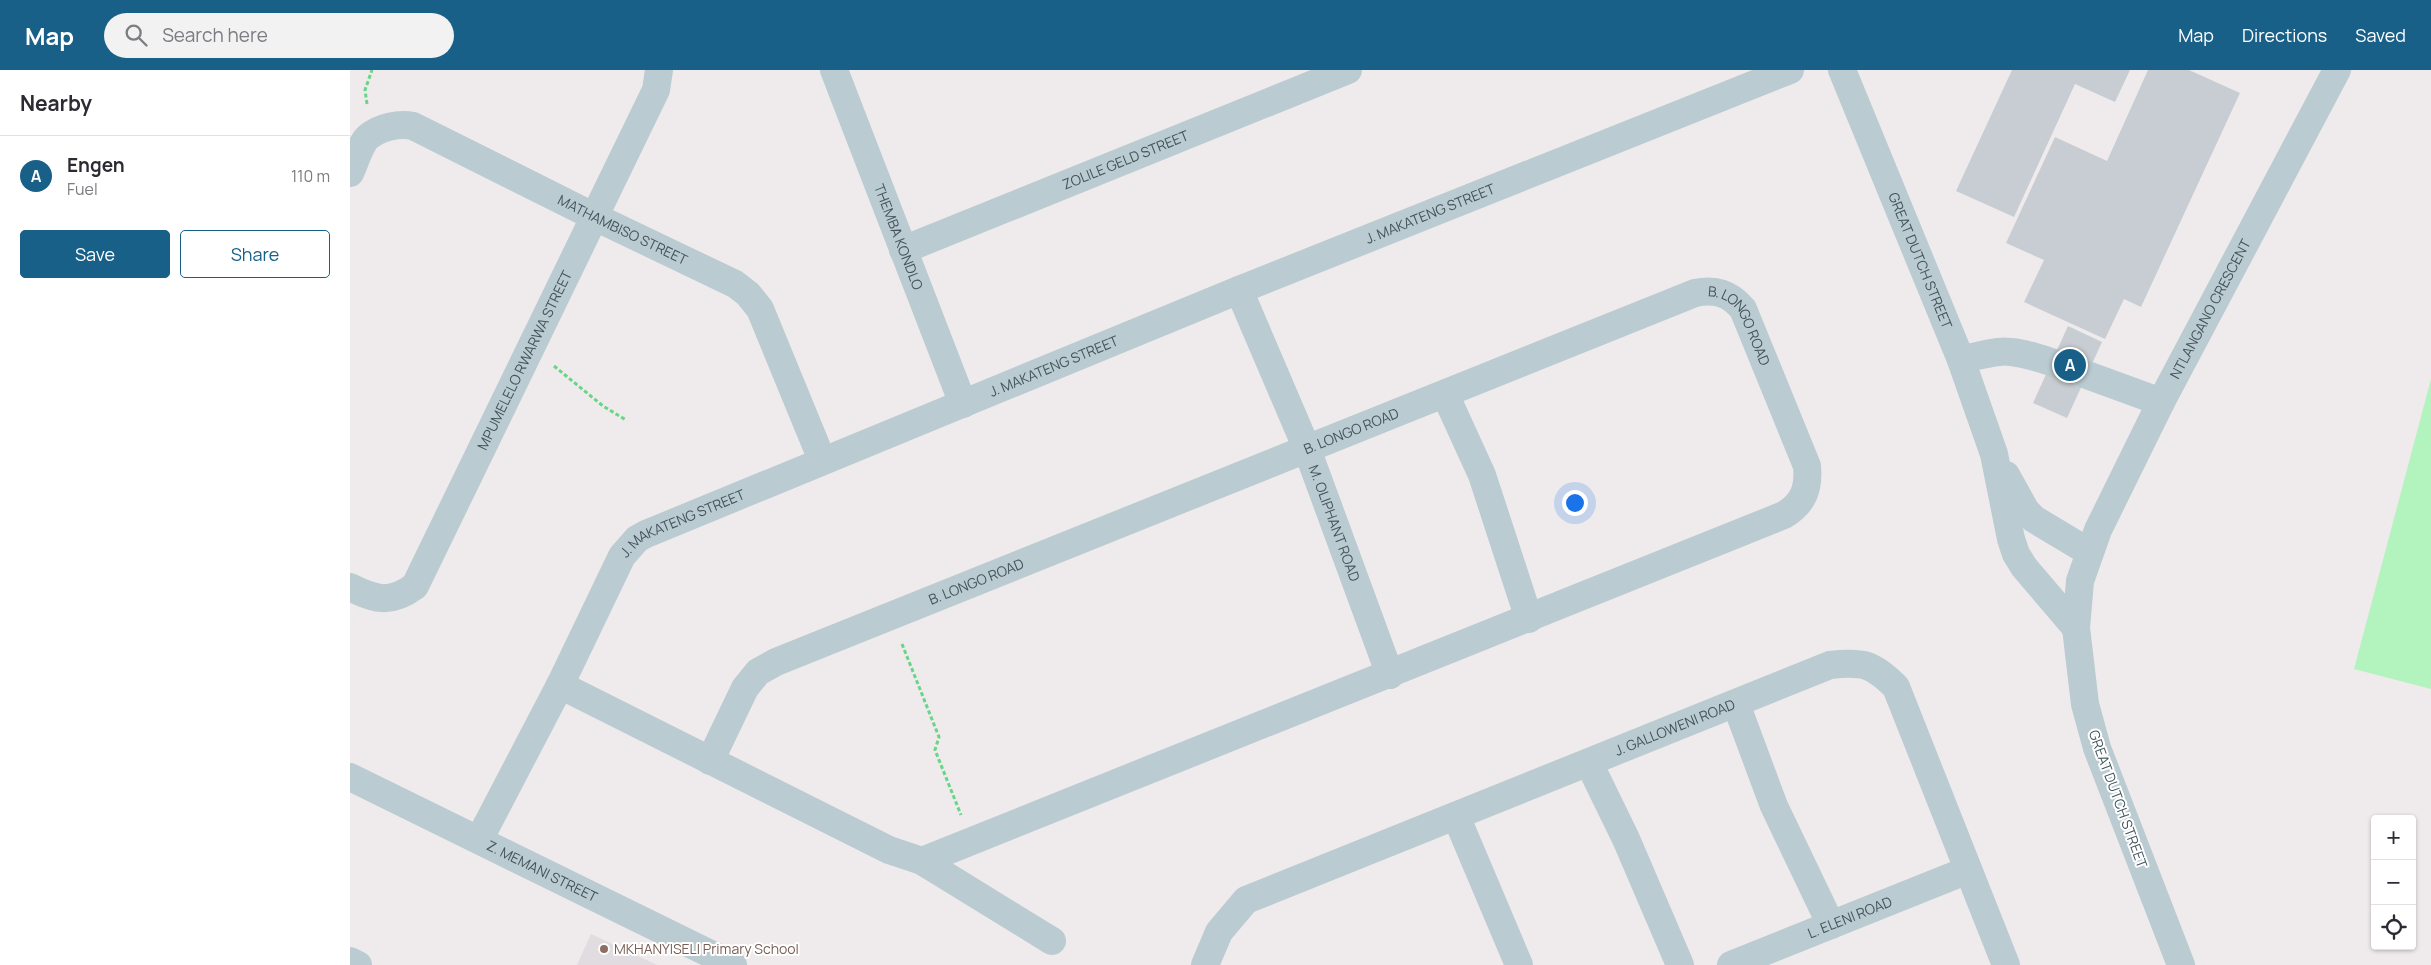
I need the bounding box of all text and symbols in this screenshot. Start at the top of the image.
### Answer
search box [104,13,454,58]
text: Map [25,19,74,52]
icon: search [122,21,150,49]
text: Search here [162,22,268,48]
text: Map [2178,23,2214,47]
text: Directions [2242,23,2327,47]
text: Saved [2355,23,2406,47]
text: Nearby [20,89,92,117]
street label: ZOLILE GELD STREET [1059,125,1192,194]
text: Engen [67,152,125,178]
text: A [31,165,41,187]
text: 110 m [291,165,330,187]
text: Fuel [67,178,98,200]
street label: J. MAKATENG STREET [1362,179,1498,248]
street label: THEMBA KONDLO [870,181,928,292]
street label: GREAT DUTCH STREET [1884,189,1957,332]
street label: MATHAMBISO STREET [555,190,691,269]
button: Save [20,230,170,278]
button: Share [180,230,330,278]
street label: NTLANGANO CRESCENT [2165,235,2255,382]
street label: MPUMELELO RWARWA STREET [473,266,576,453]
street label: B. LONGO ROAD [1707,281,1775,368]
street label: J. MAKATENG STREET [986,330,1122,401]
pin: A [2054,346,2086,384]
street label: B. LONGO ROAD [1301,403,1401,458]
street label: M. OLIPHANT ROAD [1305,462,1365,584]
street label: J. MAKATENG STREET [615,484,748,561]
your location [1562,490,1588,516]
street label: B. LONGO ROAD [926,553,1026,609]
street label: J. GALLOWENI ROAD [1612,694,1738,760]
street label: GREAT DUTCH STREET [2085,727,2153,871]
map controls [2371,815,2416,950]
button: + [2371,815,2416,860]
street label: Z. MEMANI STREET [484,836,602,906]
button: − [2371,860,2416,905]
street label: L. ELENI ROAD [1805,891,1895,942]
button: locate [2371,905,2416,950]
place label: MKHANYISELI Primary School [614,939,799,958]
marker: MKHANYISELI Primary School [598,943,610,955]

